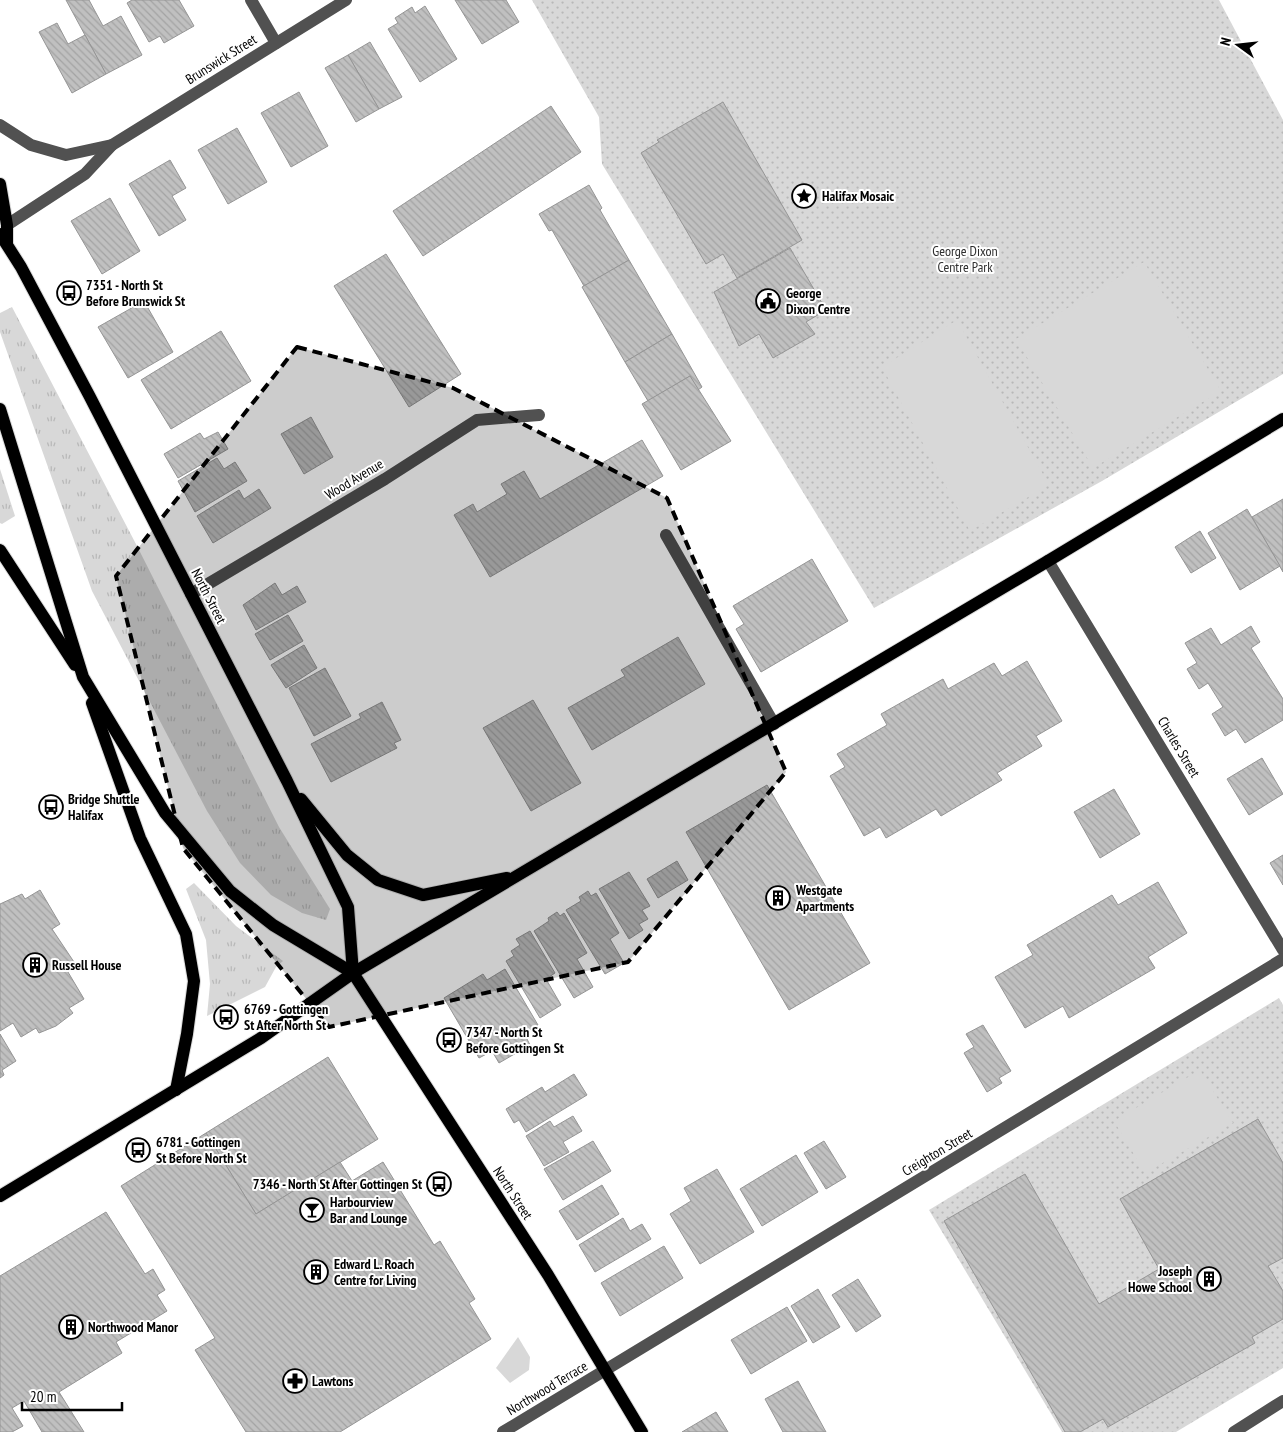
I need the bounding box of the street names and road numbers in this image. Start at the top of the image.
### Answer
street label: Brunswick Street [182,30,260,88]
street label: Wood Avenue [321,454,387,503]
street label: North Street [187,565,231,627]
street label: Charles Street [1154,713,1204,781]
street label: Creighton Street [899,1124,976,1180]
street label: North Street [489,1163,537,1223]
street label: Northwood Terrace [503,1357,591,1419]

